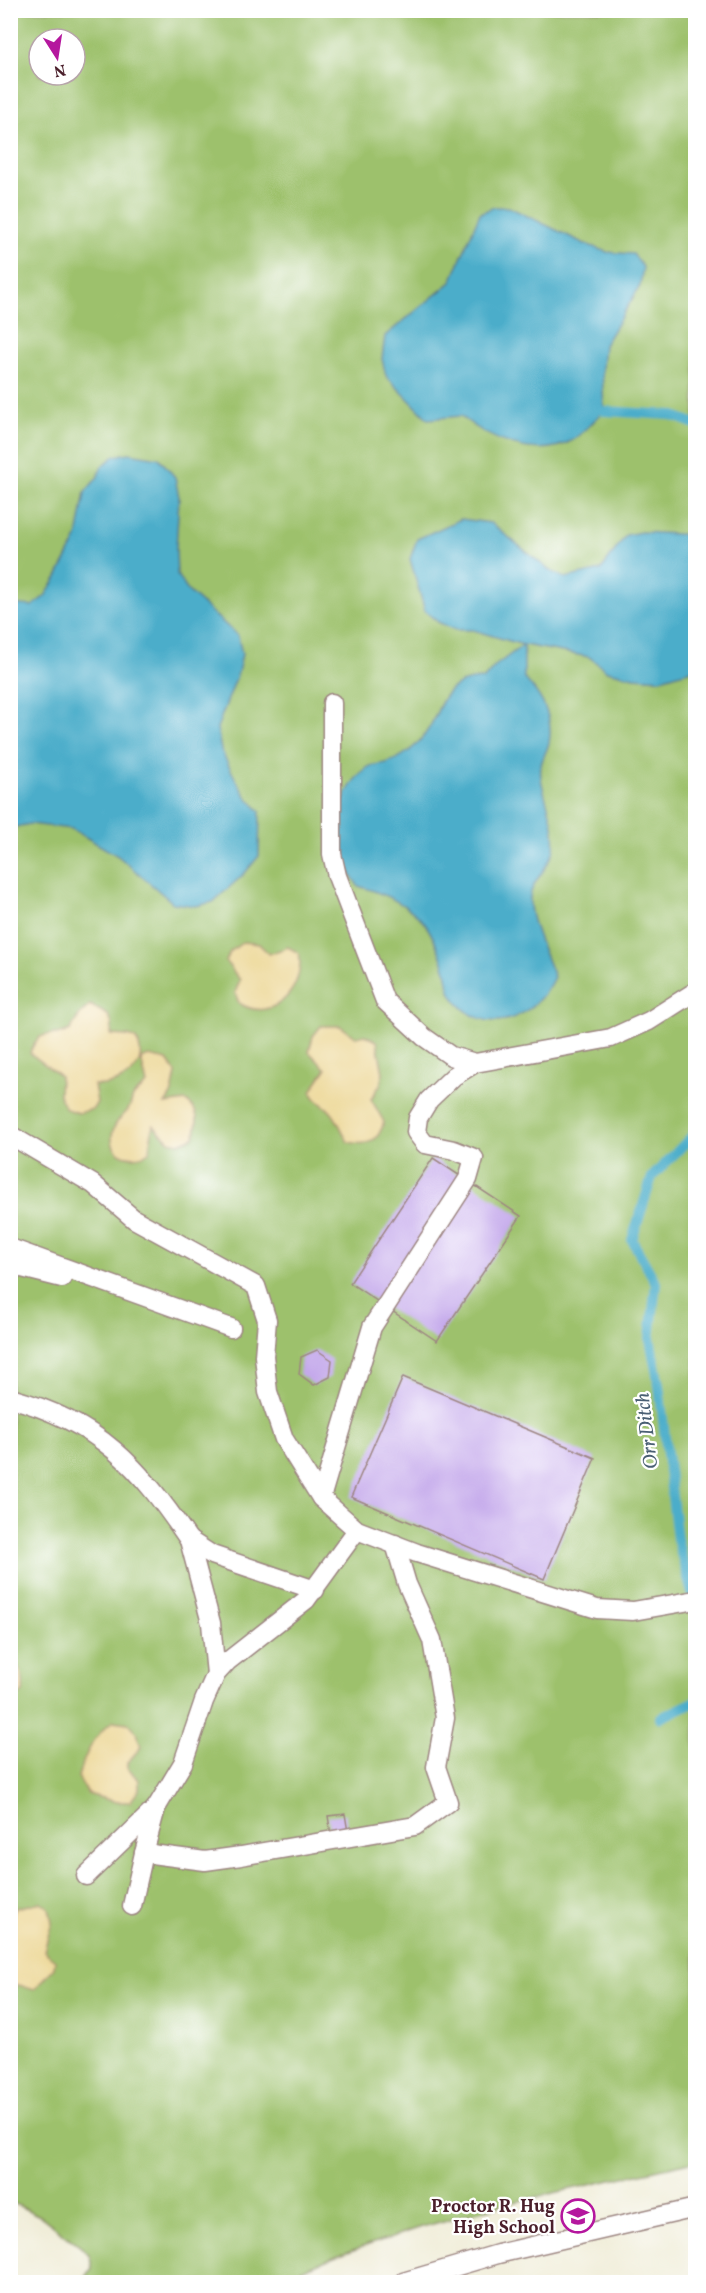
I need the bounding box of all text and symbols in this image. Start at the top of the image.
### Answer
north arrow [27,27,87,87]
text: N [51,58,68,82]
water label: Orr Ditch [629,1391,667,1470]
place label: Proctor R. Hug High School [431,2195,555,2241]
school or university icon: Proctor R. Hug High School [560,2198,596,2234]

